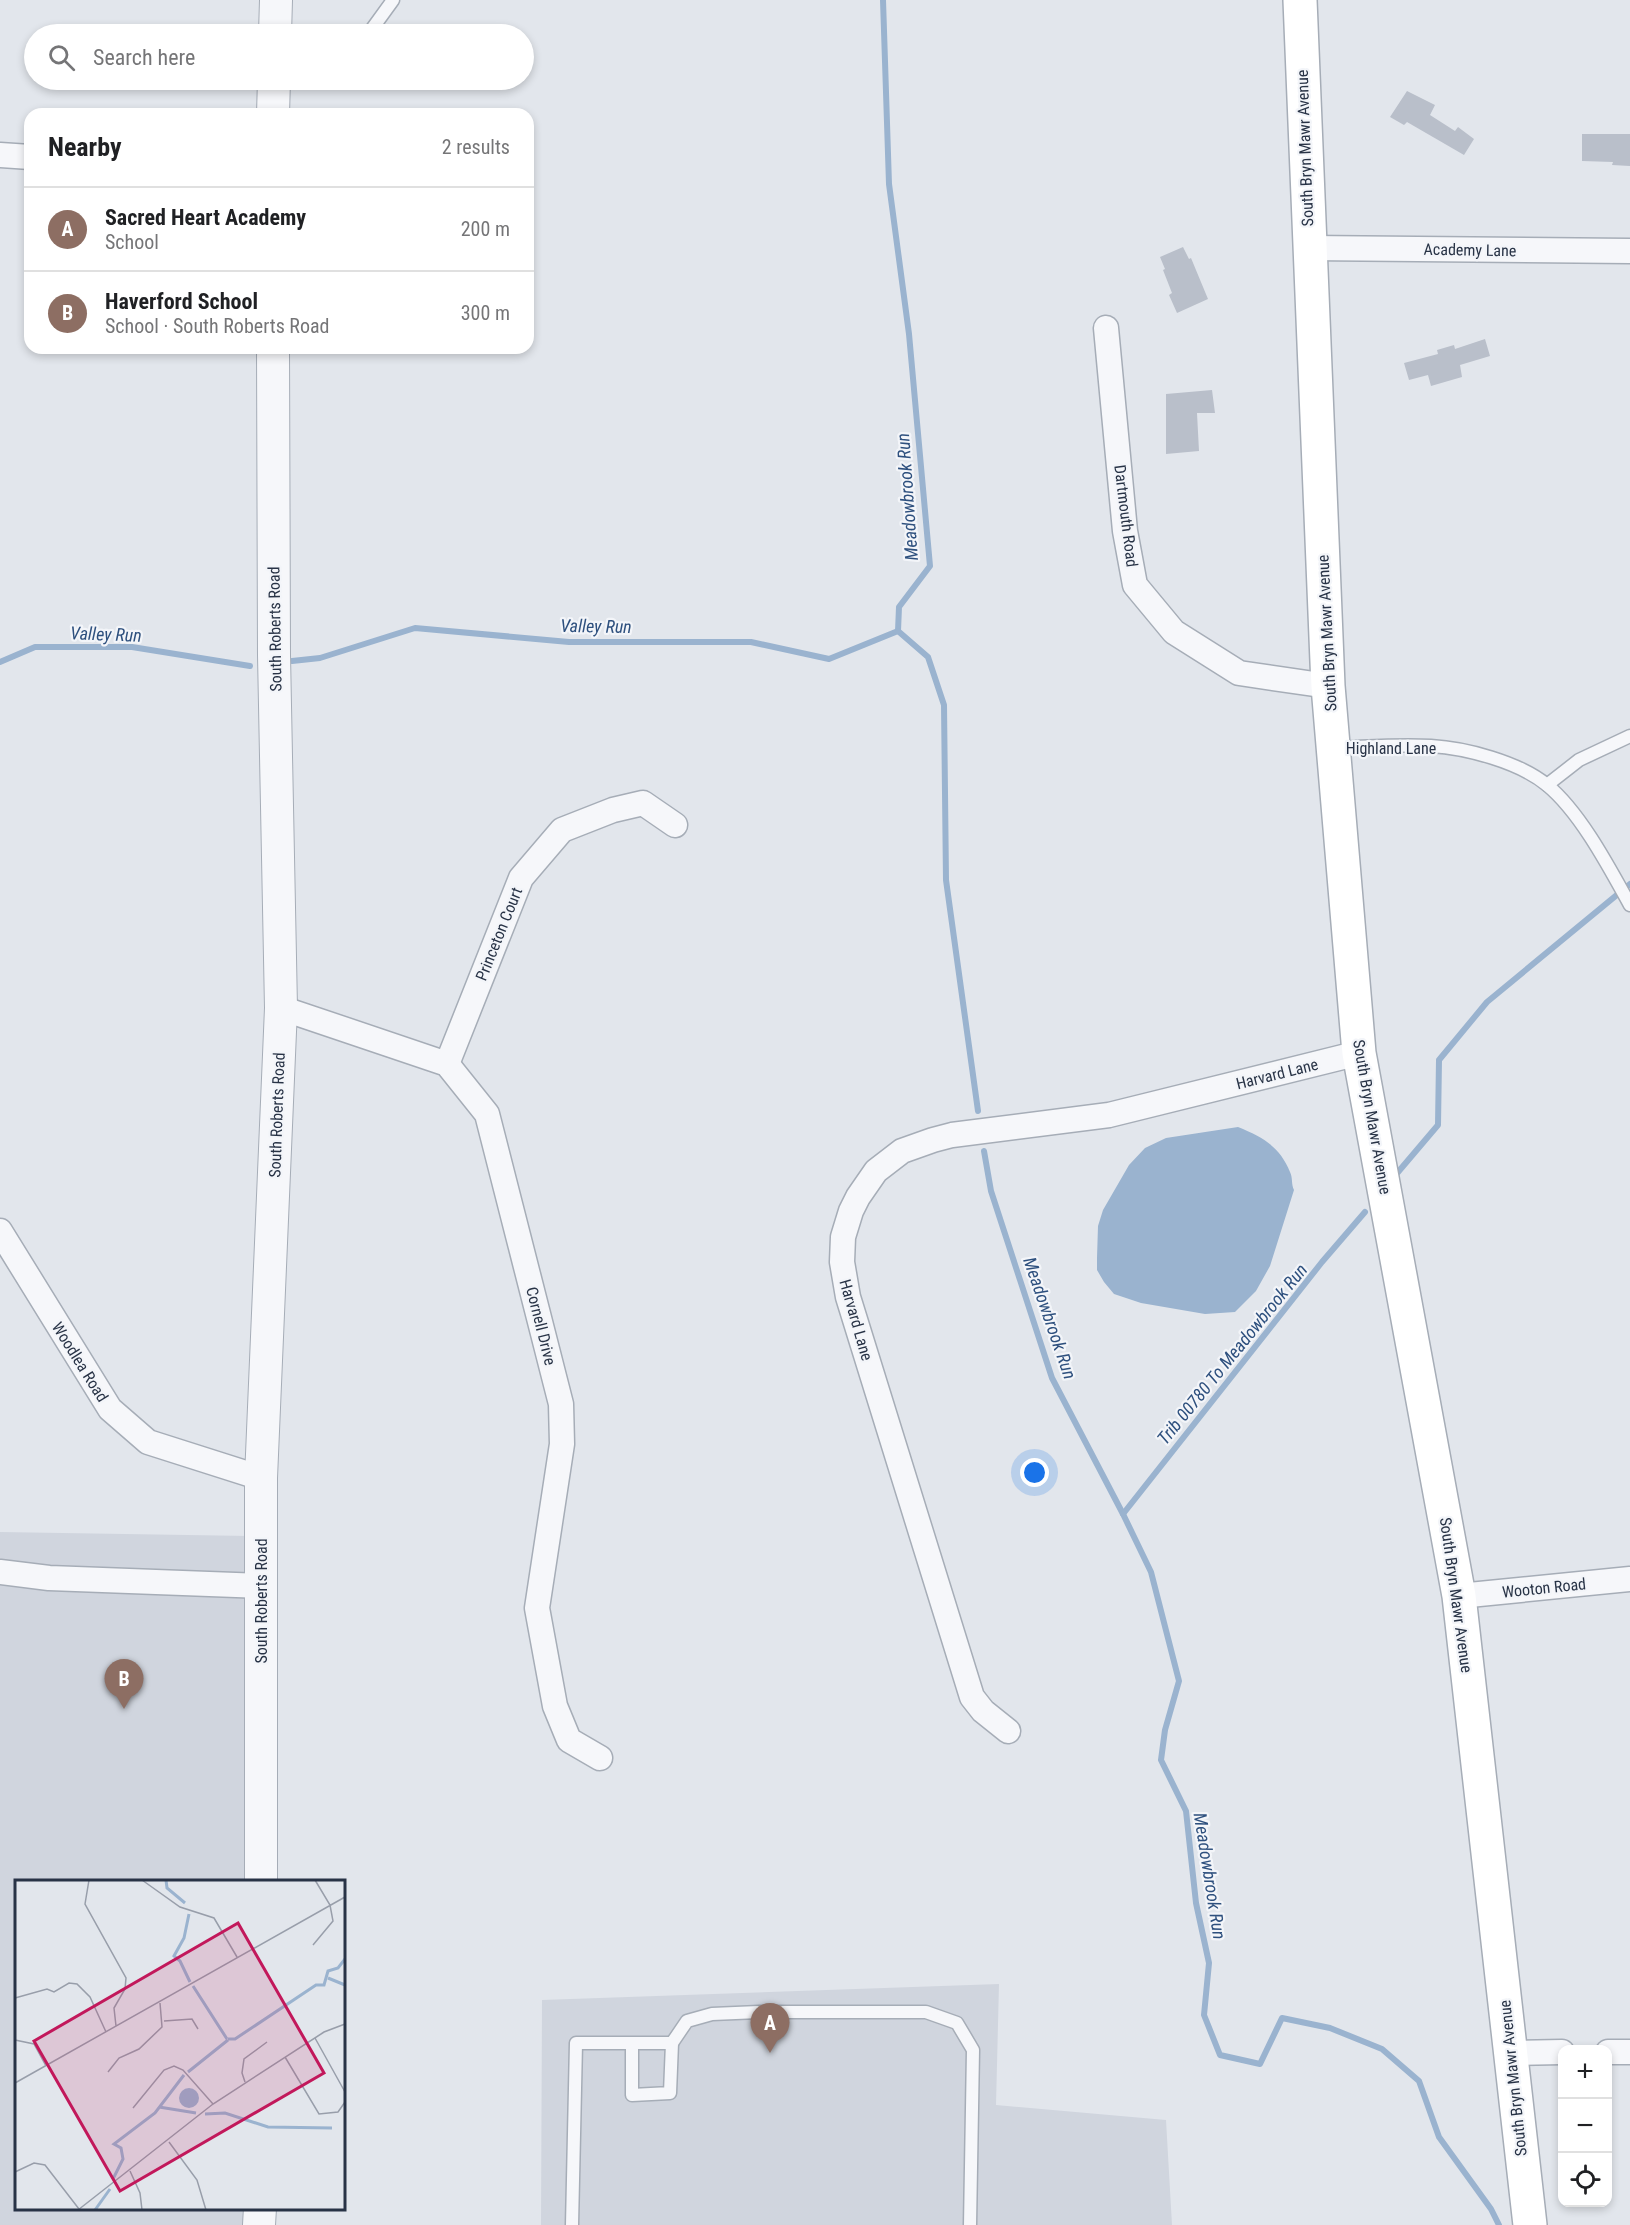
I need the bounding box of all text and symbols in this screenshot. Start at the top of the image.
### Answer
search box [24,24,534,90]
icon: search [45,41,78,74]
text: Search here [93,45,195,70]
street label: South Bryn Mawr Avenue [1293,69,1317,227]
text: Nearby [48,132,122,162]
text: 2 results [442,135,510,159]
text: Sacred Heart Academy [105,205,306,230]
text: A [62,217,73,241]
text: 200 m [461,217,510,241]
text: School [105,230,159,254]
street label: Academy Lane [1424,240,1516,260]
text: Haverford School [105,289,258,314]
text: B [62,301,73,325]
text: 300 m [461,301,510,325]
text: School · South Roberts Road [105,314,330,338]
water label: Meadowbrook Run [892,432,922,562]
street label: Dartmouth Road [1110,464,1142,568]
street label: South Bryn Mawr Avenue [1313,554,1341,712]
street label: South Roberts Road [264,566,286,692]
water label: Valley Run [560,615,632,637]
water label: Valley Run [70,622,142,646]
street label: Highland Lane [1346,739,1436,758]
street label: Princeton Court [472,884,526,983]
street label: South Bryn Mawr Avenue [1349,1038,1395,1196]
street label: South Roberts Road [265,1052,289,1178]
street label: Harvard Lane [1234,1055,1320,1093]
water label: Meadowbrook Run [1019,1254,1081,1382]
water label: Trib 00780 To Meadowbrook Run [1153,1259,1311,1449]
street label: Harvard Lane [835,1277,877,1363]
street label: Cornell Drive [522,1285,560,1367]
street label: Woodlea Road [48,1319,112,1405]
your location [1020,1458,1049,1487]
street label: South Bryn Mawr Avenue [1436,1516,1476,1674]
street label: South Roberts Road [252,1538,271,1664]
street label: Wooton Road [1501,1574,1587,1602]
pin: B [104,1660,144,1709]
water label: Meadowbrook Run [1190,1811,1230,1941]
inset map [15,1880,345,2210]
street label: South Bryn Mawr Avenue [1495,1999,1531,2157]
pin: A [750,2004,790,2053]
map controls [1558,2045,1612,2207]
button: + [1558,2045,1612,2099]
button: − [1558,2099,1612,2153]
button: locate [1558,2153,1612,2207]

